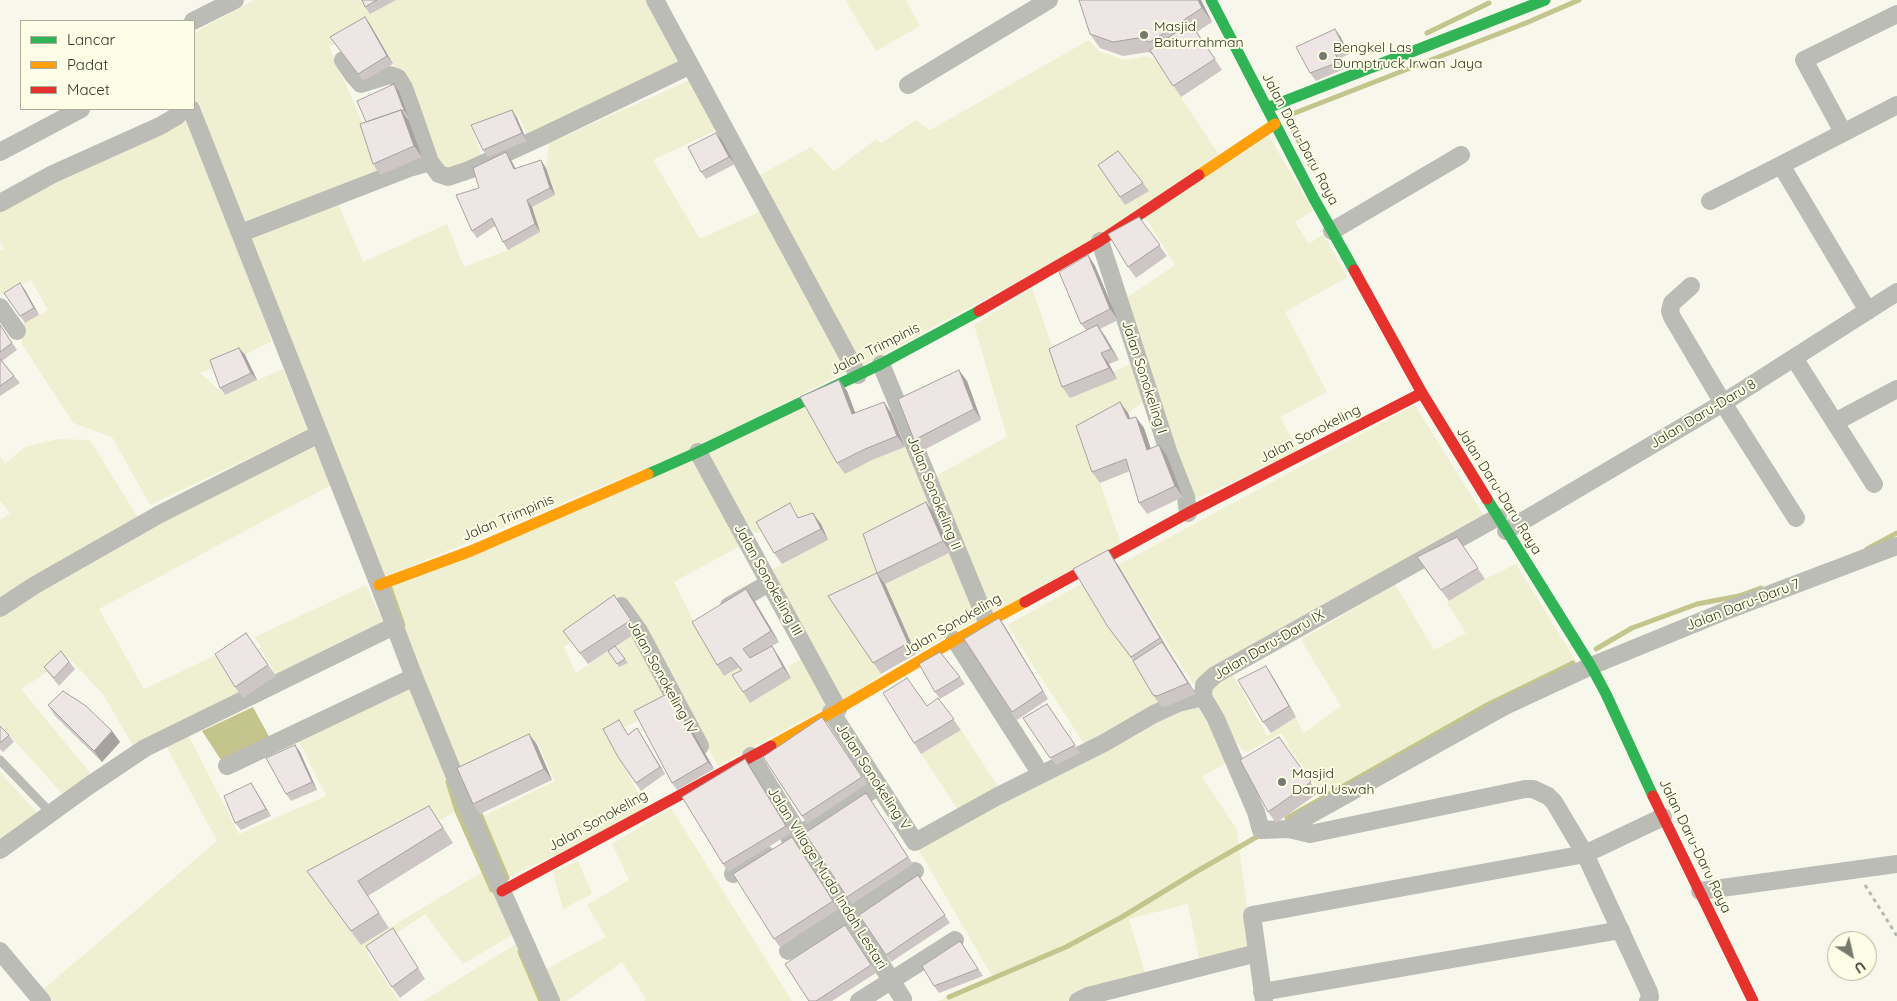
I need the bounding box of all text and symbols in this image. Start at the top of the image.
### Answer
place label: Masjid Baiturrahman [1154,19,1244,52]
legend [20,20,195,110]
marker: Masjid Baiturrahman [1138,29,1150,41]
text: Lancar [67,30,115,49]
place label: Bengkel Las Dumptruck Irwan Jaya [1333,40,1482,72]
marker: Bengkel Las Dumptruck Irwan Jaya [1317,50,1329,62]
text: Padat [67,55,108,74]
street label: Jalan Daru-Daru Raya [1258,70,1342,208]
text: Macet [67,80,110,99]
street label: Jalan Sonokeling I [1118,318,1170,436]
street label: Jalan Trimpinis [828,319,922,379]
street label: Jalan Daru-Daru 8 [1647,376,1759,452]
street label: Jalan Sonokeling [1257,401,1363,467]
street label: Jalan Daru-Daru Raya [1453,424,1545,558]
street label: Jalan Sonokeling II [903,433,965,553]
street label: Jalan Trimpinis [460,491,556,545]
street label: Jalan Sonokeling III [730,521,806,639]
street label: Jalan Daru-Daru 7 [1684,576,1802,634]
street label: Jalan Sonokeling [900,590,1004,660]
street label: Jalan Daru-Daru IX [1211,606,1327,684]
street label: Jalan Sonokeling IV [624,617,700,737]
street label: Jalan Sonokeling V [832,720,914,834]
place label: Masjid Darul Uswah [1292,766,1375,799]
marker: Masjid Darul Uswah [1276,776,1288,788]
street label: Jalan Daru-Daru Raya [1655,776,1735,916]
street label: Jalan Village Muda Indah Lestari [764,784,890,972]
street label: Jalan Sonokeling [545,787,651,855]
north arrow [1827,931,1877,981]
text: U [1851,957,1869,978]

